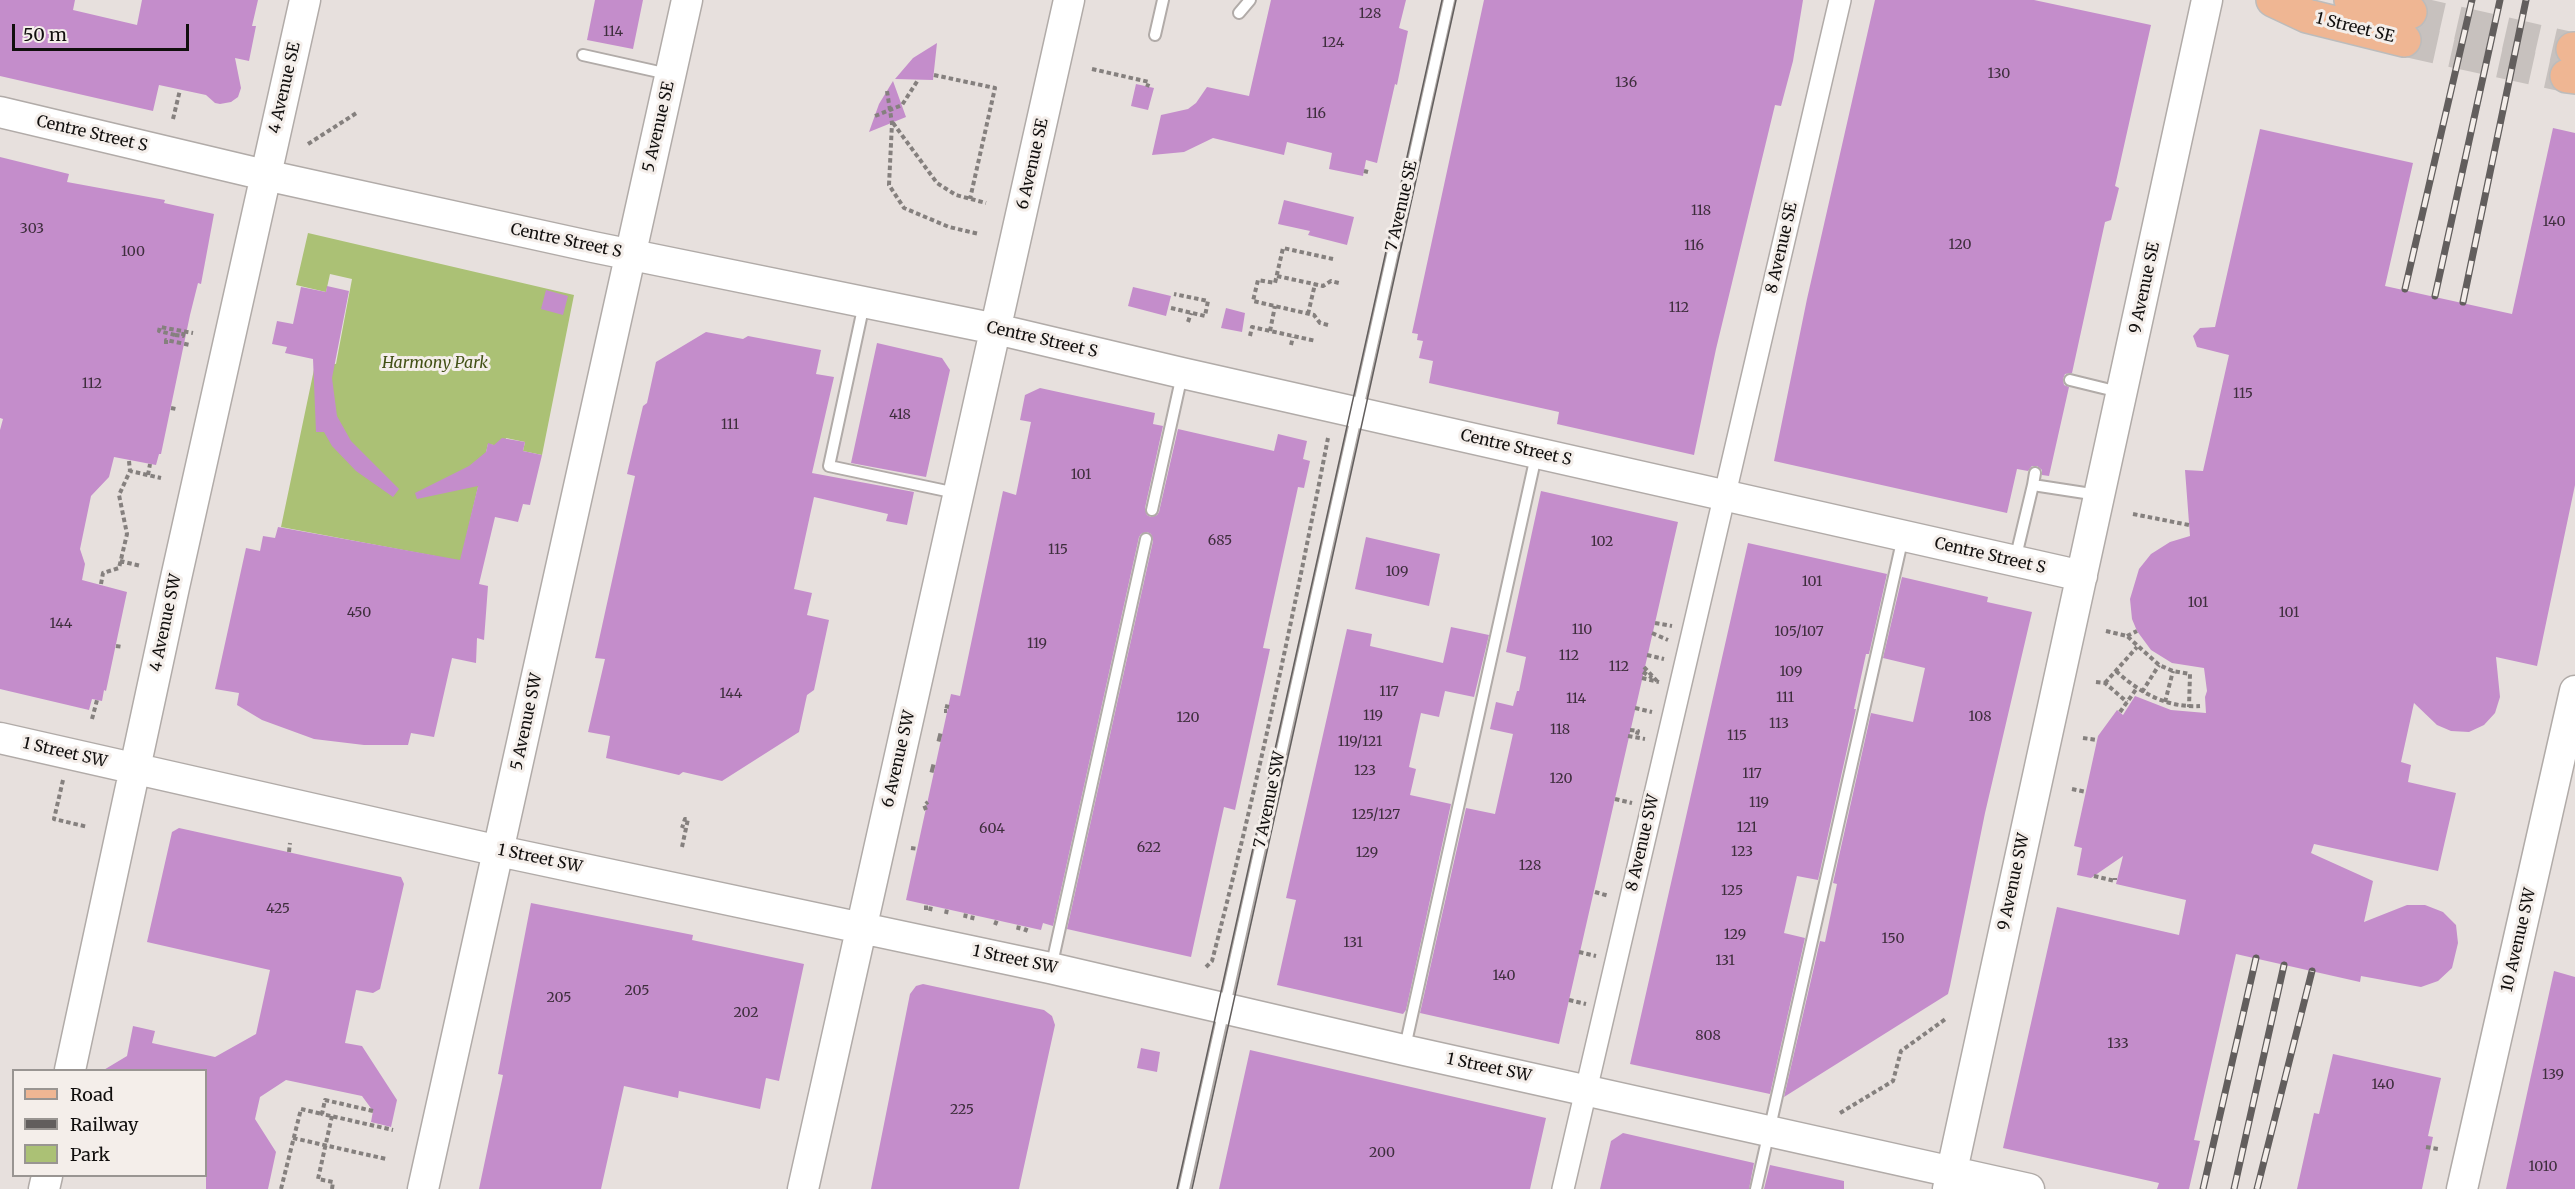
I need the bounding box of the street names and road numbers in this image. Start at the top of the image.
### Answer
street label: 1 Street SE [2314,9,2396,47]
street label: 4 Avenue SE [265,41,305,135]
street label: 5 Avenue SE [639,80,679,174]
street label: Centre Street S [35,112,149,156]
street label: 6 Avenue SE [1013,117,1053,211]
street label: 7 Avenue SE [1382,159,1422,253]
street label: 8 Avenue SE [1762,201,1802,295]
street label: Centre Street S [509,220,623,262]
street label: 9 Avenue SE [2126,241,2164,335]
street label: Centre Street S [985,318,1099,362]
street label: Centre Street S [1459,426,1573,470]
street label: Centre Street S [1933,534,2047,578]
street label: 4 Avenue SW [146,573,186,673]
street label: 5 Avenue SW [507,672,547,772]
street label: 6 Avenue SW [879,709,919,809]
street label: 1 Street SW [21,734,109,772]
street label: 7 Avenue SW [1250,750,1290,850]
street label: 8 Avenue SW [1623,793,1663,893]
street label: 9 Avenue SW [1994,832,2034,932]
street label: 1 Street SW [496,841,584,877]
street label: 10 Avenue SW [2498,886,2540,994]
street label: 1 Street SW [971,942,1059,978]
street label: 1 Street SW [1445,1050,1533,1086]

